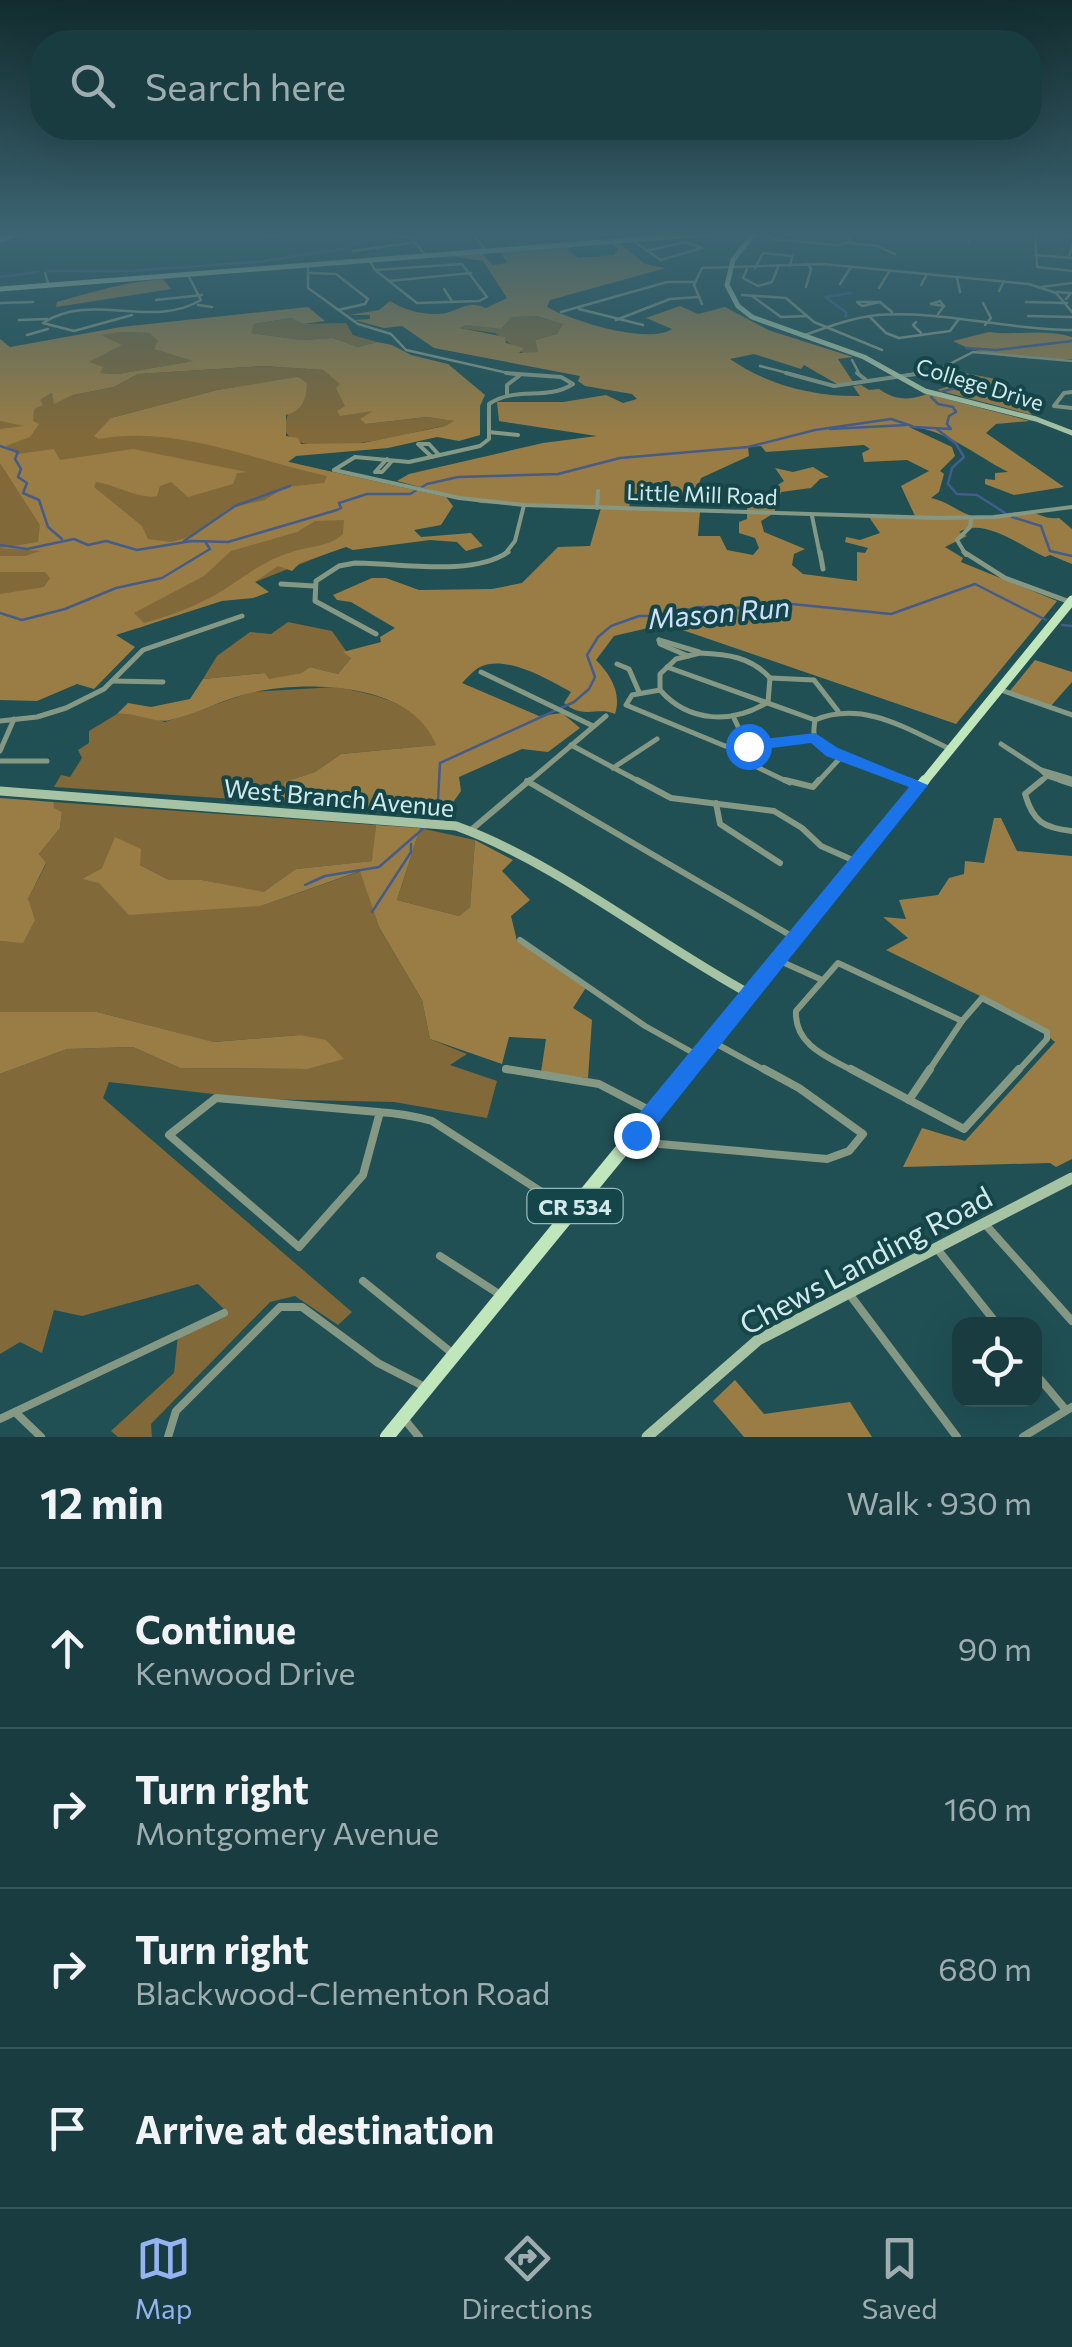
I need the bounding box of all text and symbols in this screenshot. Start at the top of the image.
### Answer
search box [30,30,1042,140]
icon: search [65,58,120,113]
text: Search here [145,62,346,109]
street label: College Drive [913,352,1047,416]
street label: Little Mill Road [626,478,778,510]
water label: Mason Run [647,589,791,635]
route start [726,724,772,770]
street label: West Branch Avenue [222,772,456,822]
route end [614,1113,660,1159]
street label: Chews Landing Road [732,1177,998,1341]
road number: CR 534 [528,1189,622,1223]
map controls [952,1317,1042,1407]
button: locate [952,1317,1042,1407]
text: 12 min [40,1476,164,1528]
text: Walk · 930 m [847,1482,1032,1522]
text: Continue [135,1605,296,1652]
icon: ahead [40,1621,95,1676]
text: 90 m [958,1628,1032,1668]
text: Kenwood Drive [135,1652,355,1692]
text: Turn right [135,1765,309,1812]
icon: right [40,1781,95,1836]
text: 160 m [944,1788,1032,1828]
text: Montgomery Avenue [135,1812,439,1852]
text: Turn right [135,1925,309,1972]
icon: right [40,1941,95,1996]
text: 680 m [938,1948,1032,1988]
text: Blackwood-Clementon Road [135,1972,550,2012]
icon: arrive [40,2101,95,2156]
text: Arrive at destination [135,2105,494,2152]
tab: Map [135,2231,192,2325]
tab: Directions [461,2231,593,2325]
tab: Saved [862,2231,937,2325]

